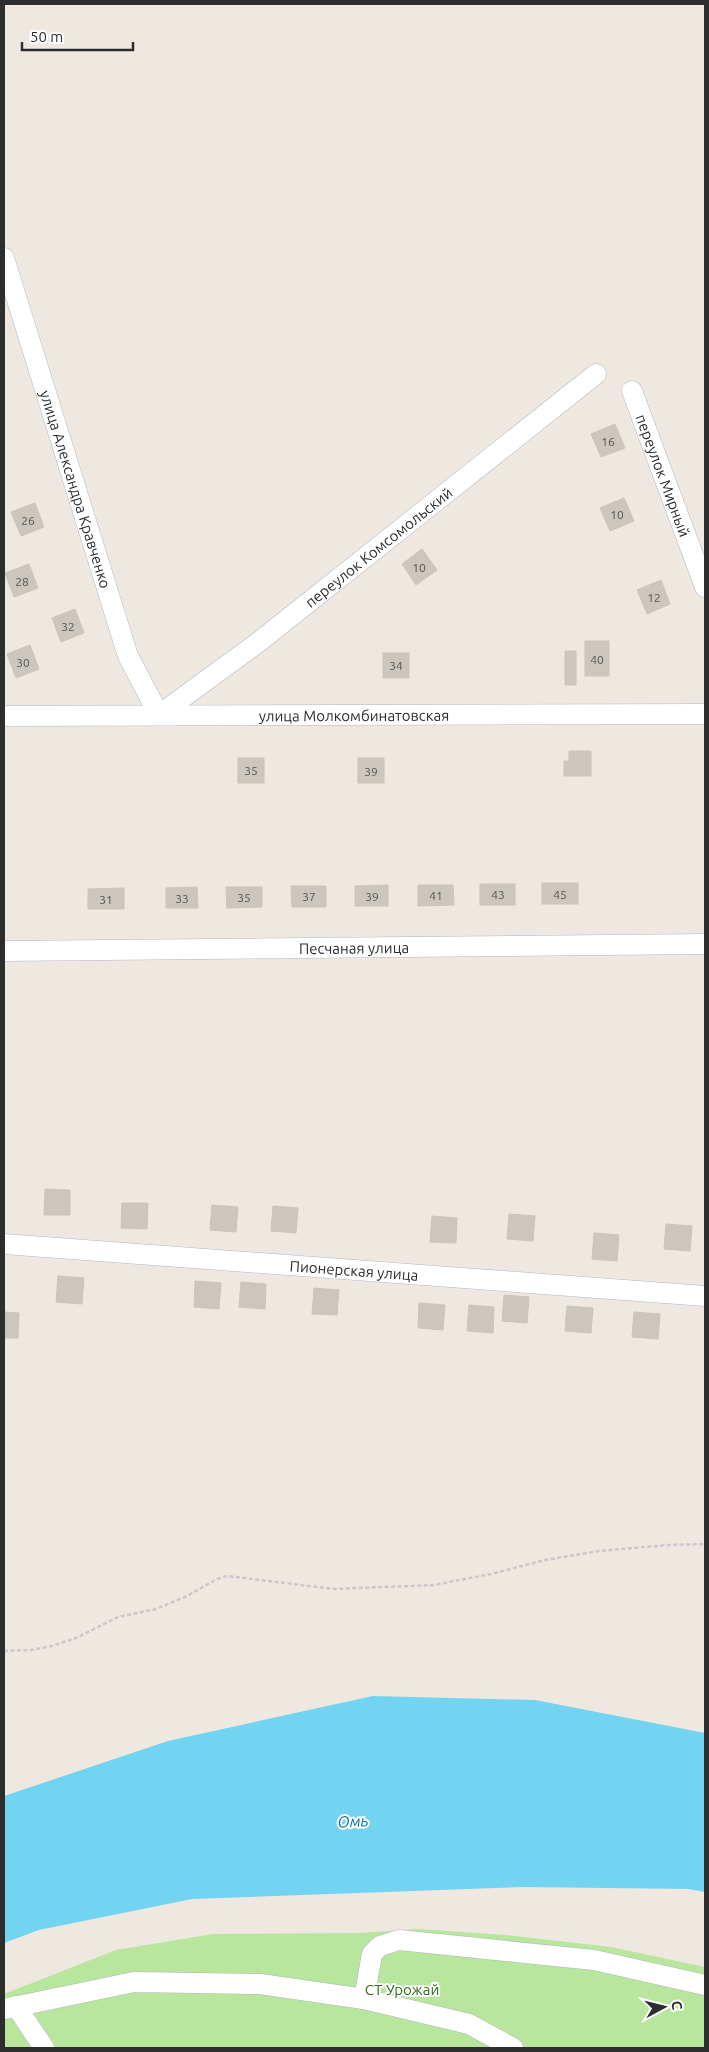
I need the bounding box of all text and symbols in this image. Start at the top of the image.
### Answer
scale bar [22,20,134,52]
text: 50 m [30,28,63,45]
street label: улица Александра Кравченко [37,388,115,590]
street label: переулок Мирный [633,412,694,539]
house number: 16 [601,435,615,448]
street label: переулок Комсомольский [302,483,455,610]
house number: 10 [610,508,624,521]
house number: 26 [21,514,35,527]
house number: 10 [412,561,426,574]
house number: 28 [15,575,29,588]
house number: 12 [647,591,661,604]
house number: 32 [61,620,75,633]
house number: 40 [590,653,604,666]
house number: 30 [16,656,30,669]
house number: 34 [389,659,403,672]
street label: улица Молкомбинатовская [259,706,449,724]
house number: 35 [244,764,258,777]
house number: 39 [364,765,378,778]
house number: 43 [491,888,505,901]
house number: 45 [553,888,567,901]
house number: 41 [429,889,443,902]
house number: 37 [302,890,316,903]
house number: 39 [365,890,379,903]
house number: 35 [237,891,251,904]
house number: 33 [175,892,189,905]
house number: 31 [99,893,113,906]
street label: Песчаная улица [299,938,409,957]
street label: Пионерская улица [289,1257,419,1283]
water label: Омь [337,1811,369,1831]
park label: СТ Урожай [365,1981,439,1998]
north arrow [639,1982,689,2032]
text: С [668,2000,685,2011]

